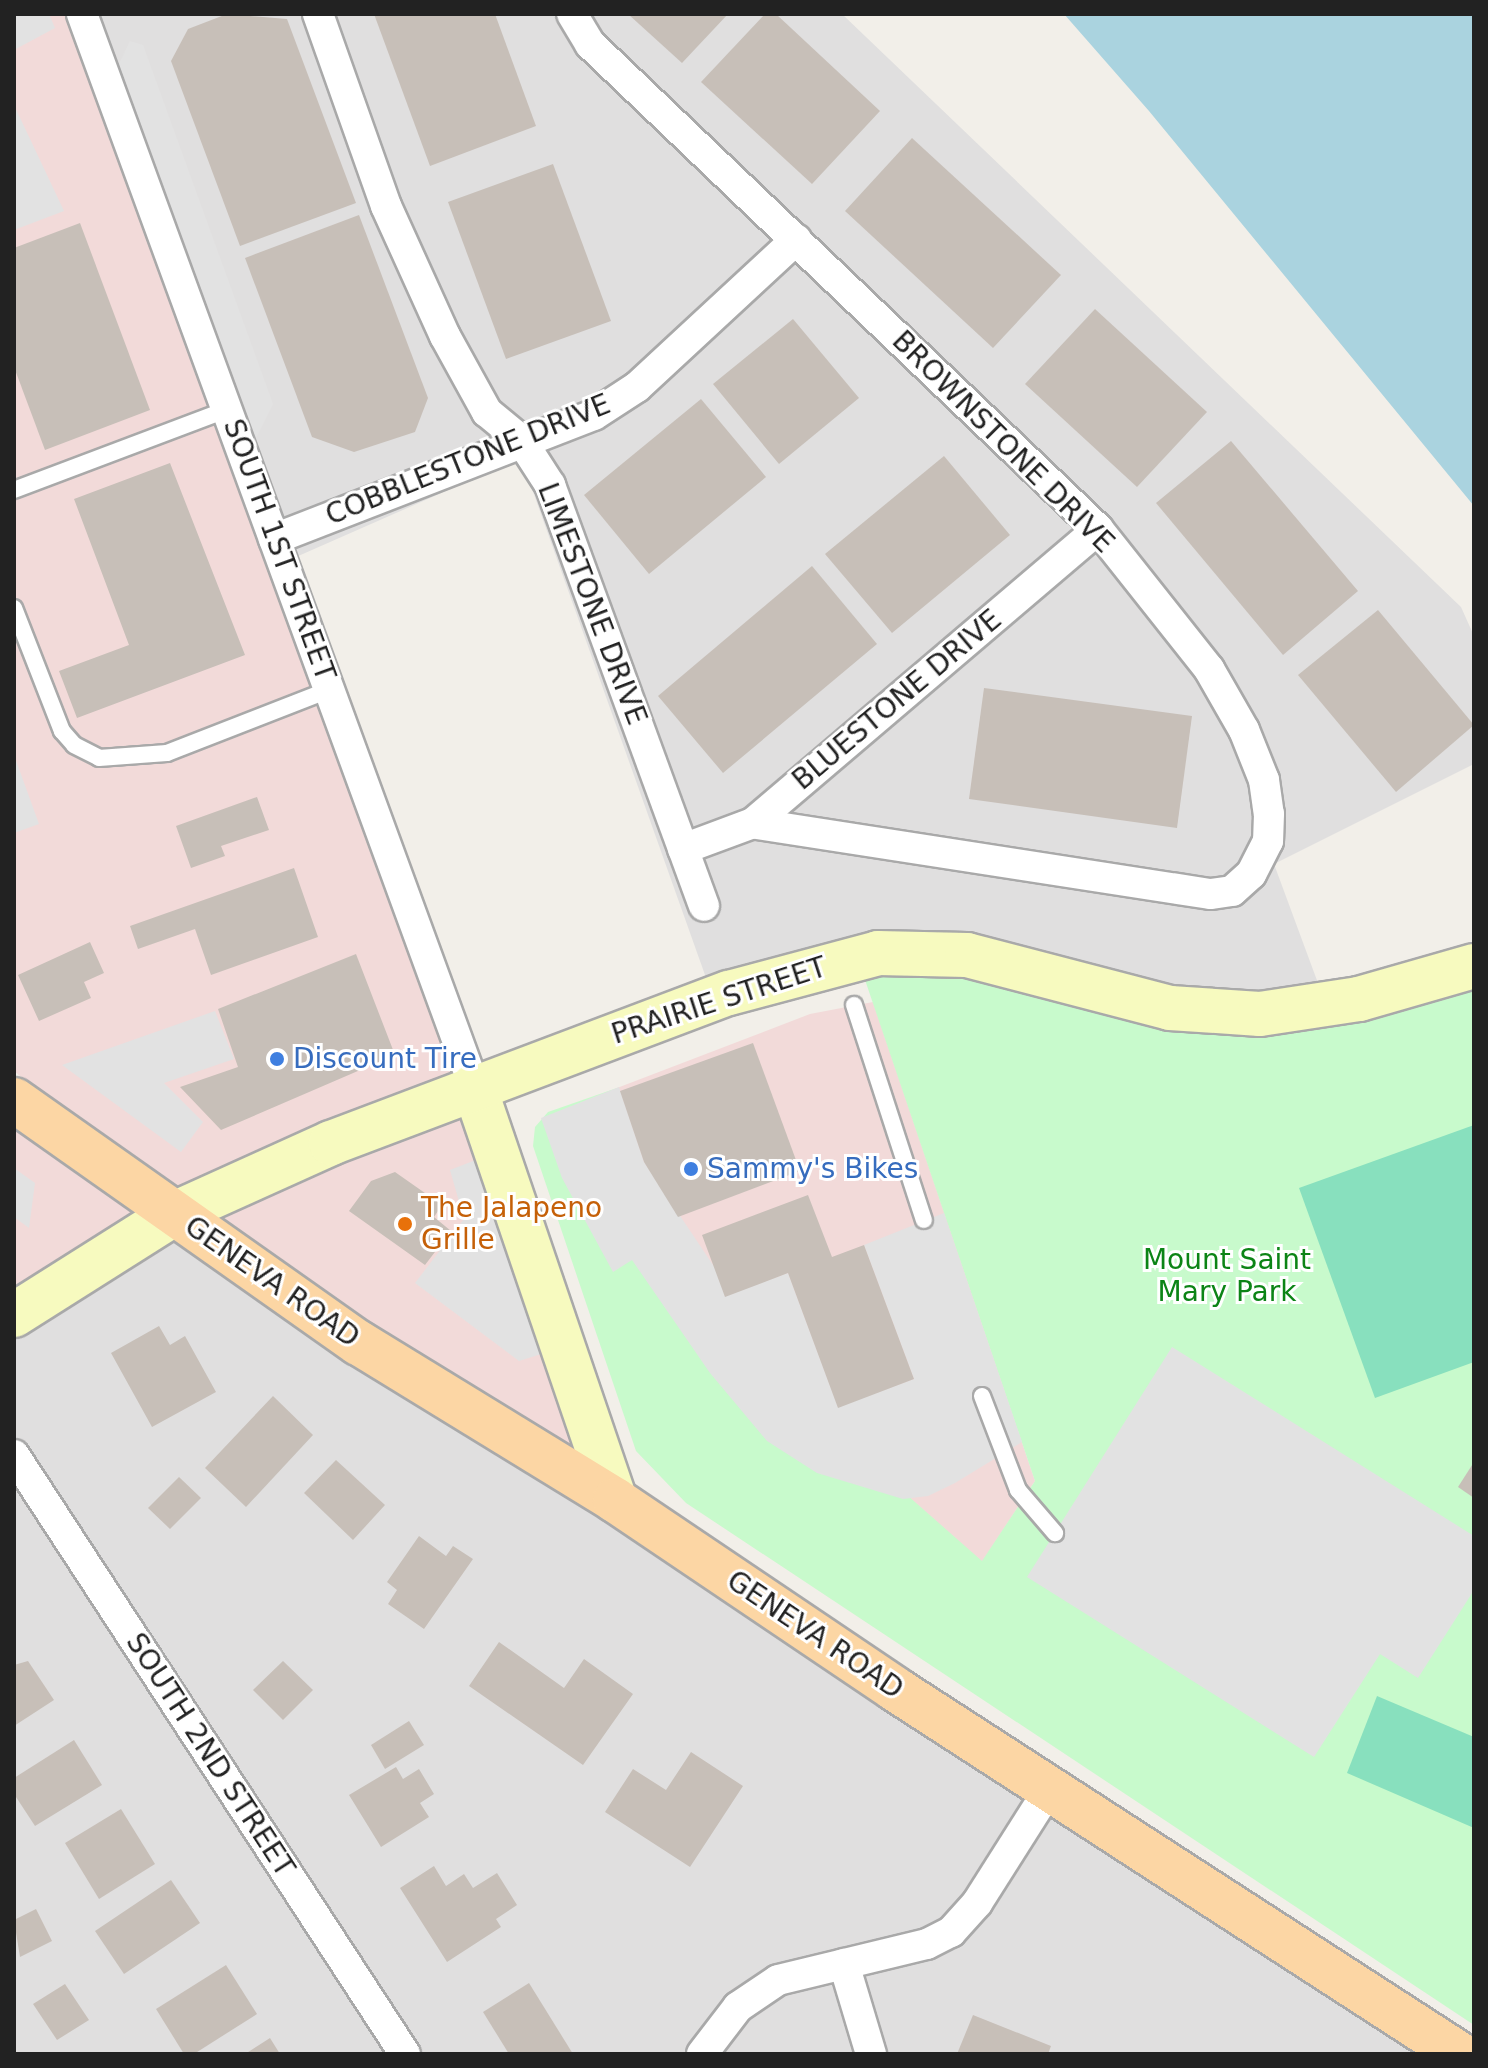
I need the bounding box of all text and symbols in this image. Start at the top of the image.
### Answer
street label: BROWNSTONE DRIVE [885,324,1121,560]
street label: COBBLESTONE DRIVE [321,388,615,532]
street label: SOUTH 1ST STREET [216,415,342,685]
street label: LIMESTONE DRIVE [530,478,654,730]
street label: BLUESTONE DRIVE [786,603,1008,797]
street label: PRAIRIE STREET [607,950,831,1052]
place label: Discount Tire [293,1042,477,1076]
marker: Discount Tire [268,1050,286,1068]
place label: Sammy's Bikes [707,1152,918,1186]
marker: Sammy's Bikes [682,1160,700,1178]
place label: The Jalapeno Grille [421,1191,602,1257]
street label: GENEVA ROAD [178,1209,366,1355]
marker: The Jalapeno Grille [396,1215,414,1233]
park label: Mount Saint Mary Park [1143,1243,1311,1309]
street label: GENEVA ROAD [721,1564,909,1706]
street label: SOUTH 2ND STREET [119,1627,301,1883]

